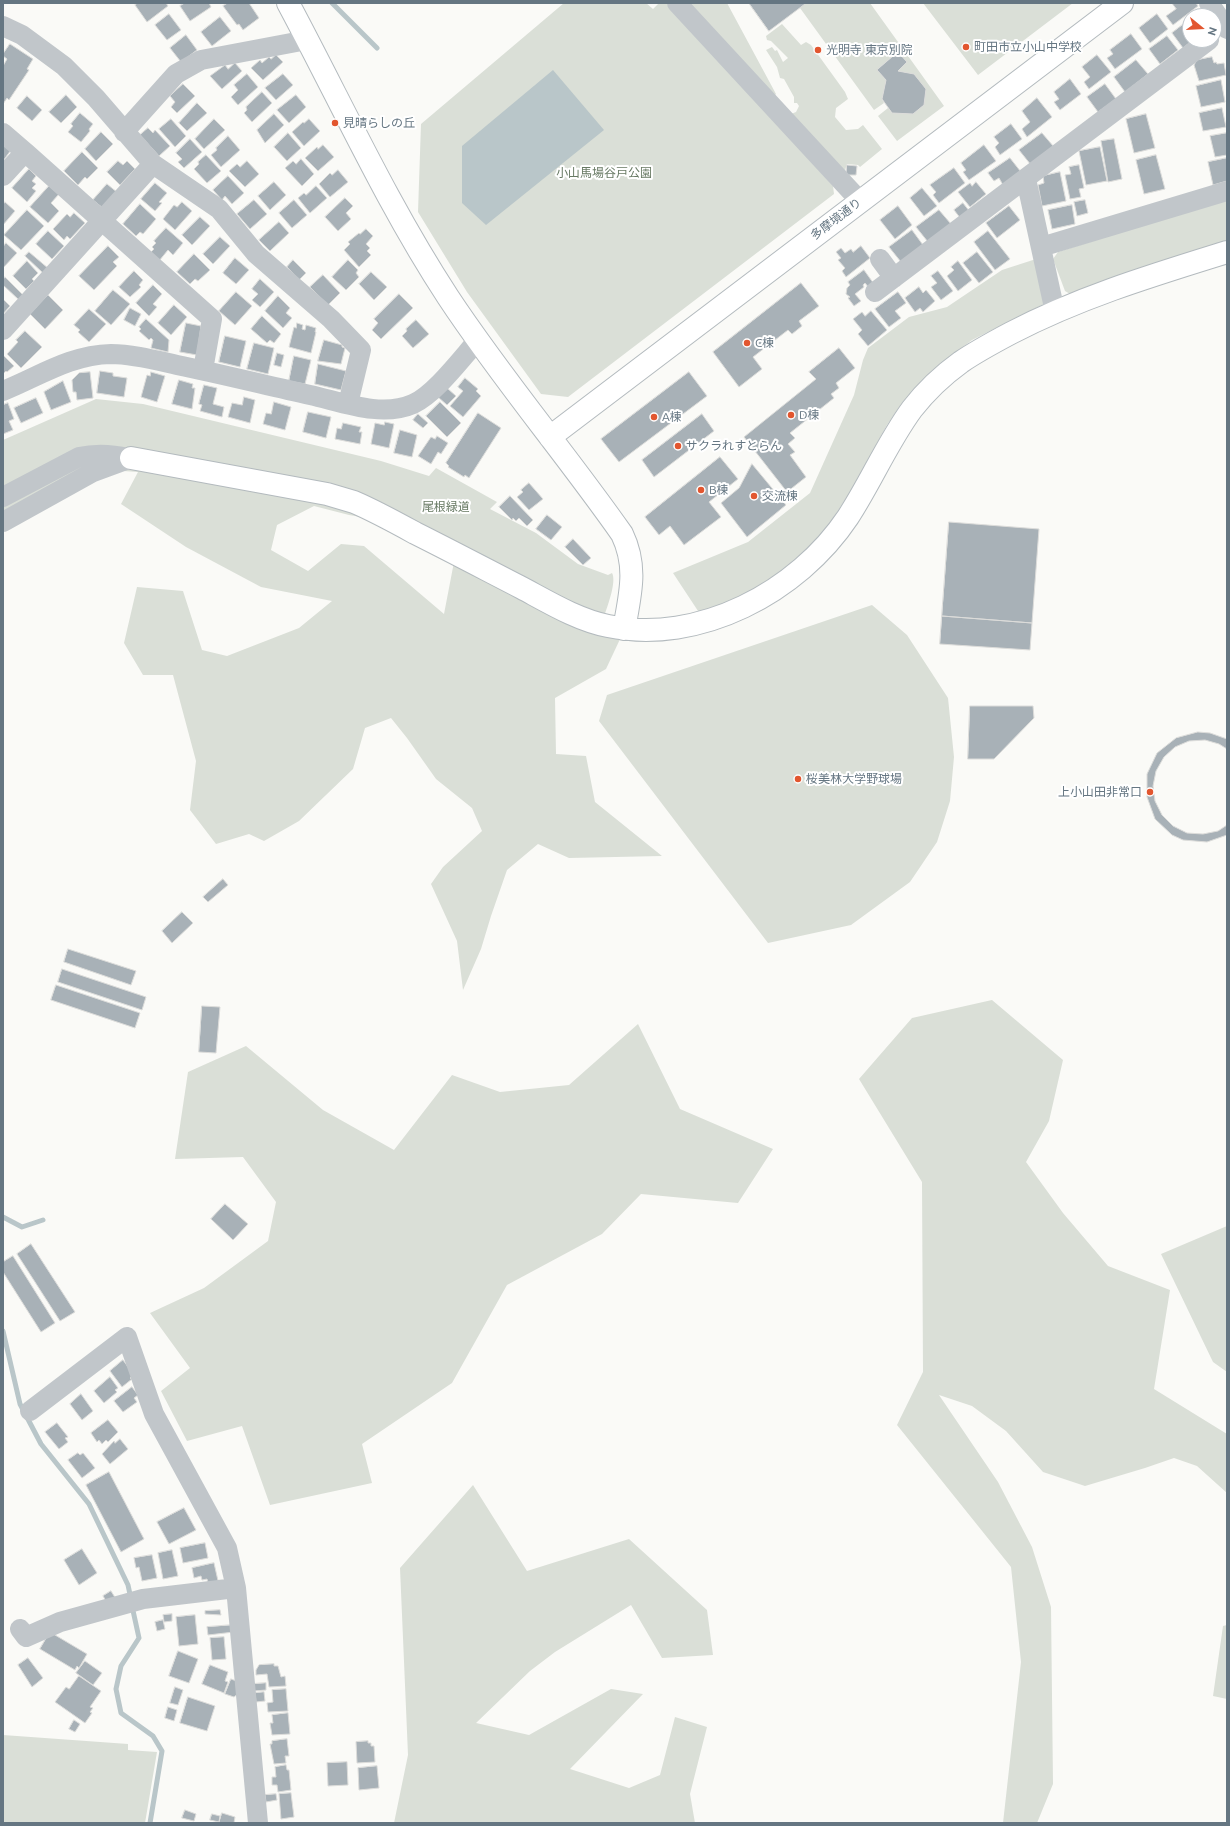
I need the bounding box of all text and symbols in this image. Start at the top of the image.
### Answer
north arrow [1182,8,1222,48]
text: N [1205,26,1219,37]
place label: 町田市立小山中学校 [974,40,1082,54]
marker: 町田市立小山中学校 [961,42,971,52]
place label: 光明寺 東京別院 [826,43,913,57]
marker: 光明寺 東京別院 [813,45,823,55]
place label: 見晴らしの丘 [343,116,415,130]
marker: 見晴らしの丘 [330,118,340,128]
park label: 小山馬場谷戸公園 [556,166,652,180]
street label: 多摩境通り [808,195,864,243]
place label: C棟 [755,336,774,350]
marker: C棟 [742,338,752,348]
place label: D棟 [799,408,819,422]
place label: A棟 [662,410,682,424]
marker: D棟 [786,410,796,420]
marker: A棟 [649,412,659,422]
place label: サクラれすとらん [686,439,782,453]
marker: サクラれすとらん [673,441,683,451]
place label: B棟 [709,483,729,497]
marker: B棟 [696,485,706,495]
place label: 交流棟 [762,489,798,503]
marker: 交流棟 [749,491,759,501]
park label: 尾根緑道 [422,500,470,514]
place label: 桜美林大学野球場 [806,772,902,786]
marker: 桜美林大学野球場 [793,774,803,784]
place label: 上小山田非常口 [1058,785,1142,799]
marker: 上小山田非常口 [1145,787,1155,797]

